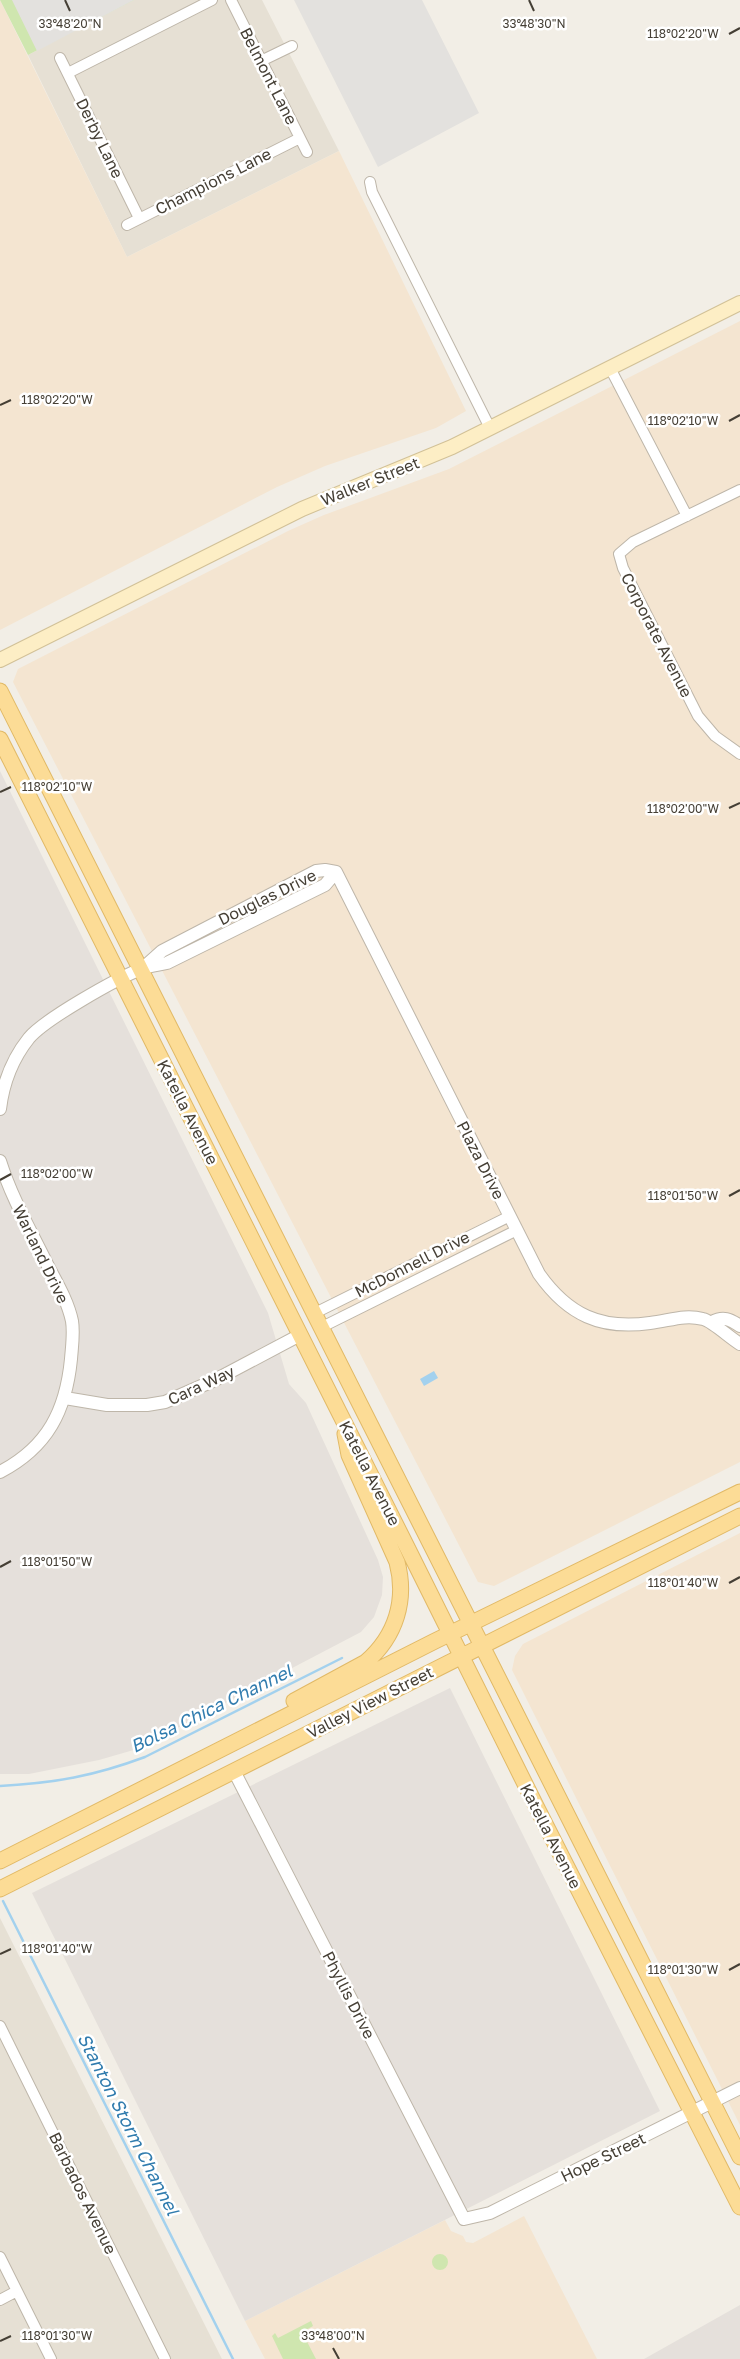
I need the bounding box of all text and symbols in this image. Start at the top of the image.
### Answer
text: 33°48'20"N [38,16,102,31]
text: 33°48'30"N [502,16,566,31]
street label: Belmont Lane [236,24,302,128]
text: 118°02'20"W [647,26,719,41]
street label: Derby Lane [72,95,128,181]
street label: Champions Lane [152,143,274,219]
text: 118°02'20"W [21,392,93,407]
text: 118°02'10"W [648,413,719,428]
street label: Walker Street [318,452,422,510]
street label: Corporate Avenue [617,569,697,701]
text: 118°02'10"W [22,779,93,794]
text: 118°02'00"W [647,801,719,816]
street label: Douglas Drive [215,865,319,929]
street label: Katella Avenue [153,1056,223,1168]
street label: Plaza Drive [453,1117,509,1203]
text: 118°02'00"W [21,1166,93,1181]
text: 118°01'50"W [648,1188,719,1203]
street label: Warland Drive [8,1201,74,1307]
street label: McDonnell Drive [351,1226,473,1302]
street label: Cara Way [164,1361,238,1409]
street label: Katella Avenue [335,1417,405,1529]
text: 118°01'50"W [22,1554,93,1569]
text: 118°01'40"W [648,1575,719,1590]
water label: Bolsa Chica Channel [127,1659,297,1757]
street label: Valley View Street [303,1661,437,1743]
street label: Katella Avenue [516,1780,586,1892]
text: 118°01'40"W [22,1941,93,1956]
street label: Phyllis Drive [318,1948,380,2042]
text: 118°01'30"W [648,1962,719,1977]
water label: Stanton Storm Channel [73,2029,185,2220]
street label: Hope Street [557,2128,649,2186]
street label: Barbados Avenue [45,2129,121,2257]
text: 118°01'30"W [22,2328,93,2343]
text: 33°48'00"N [301,2328,365,2343]

